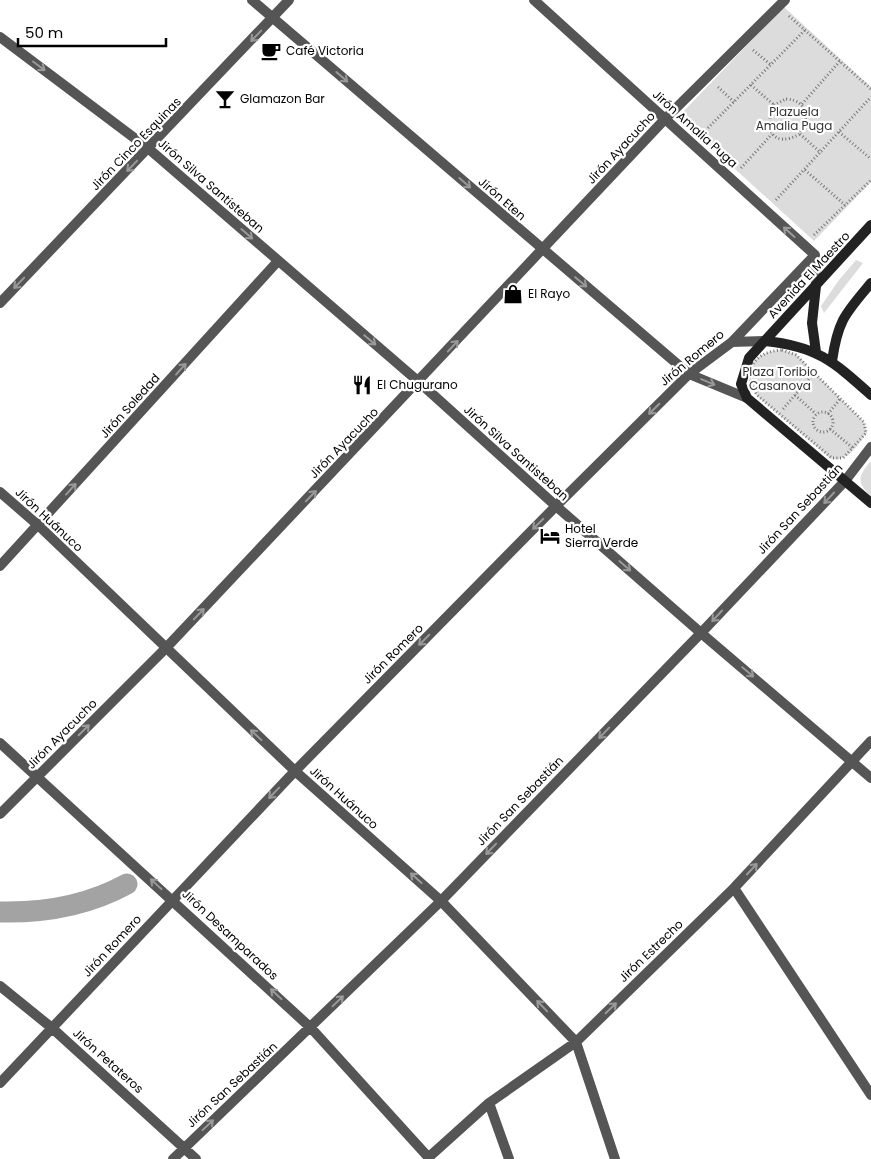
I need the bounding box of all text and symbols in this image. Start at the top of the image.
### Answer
scale bar [18,15,165,47]
text: 50 m [25,22,63,43]
one-way arrow [250,30,262,42]
cafe icon: Café Victoria [260,40,282,62]
place label: Café Victoria [286,42,364,59]
one-way arrow [32,61,46,71]
one-way arrow [336,72,349,83]
street label: Jirón Amalia Puga [649,86,742,171]
bar icon: Glamazon Bar [214,88,236,110]
place label: Glamazon Bar [240,90,325,107]
street label: Jirón Cinco Esquinas [87,93,185,194]
park label: Plazuela Amalia Puga [756,103,832,134]
street label: Jirón Ayacucho [583,108,659,187]
street label: Jirón Silva Santisteban [155,135,268,236]
one-way arrow [126,160,138,173]
street label: Jirón Eten [475,173,530,224]
one-way arrow [459,178,472,189]
one-way arrow [783,226,796,237]
street label: Avenida El Maestro [764,227,854,322]
one-way arrow [240,229,253,240]
one-way arrow [574,276,587,288]
one-way arrow [13,277,25,290]
shop icon: El Rayo [502,283,524,305]
place label: El Rayo [528,285,570,302]
street label: Jirón Romero [656,325,728,390]
one-way arrow [364,334,377,346]
one-way arrow [447,340,459,353]
one-way arrow [174,363,186,376]
park label: Plaza Toribio Casanova [742,363,818,394]
street label: Jirón Soledad [96,370,163,442]
restaurant icon: El Chugurano [351,374,373,396]
place label: El Chugurano [377,376,458,393]
one-way arrow [700,377,715,387]
street label: Jirón Silva Santisteban [460,401,572,504]
street label: Jirón Ayacucho [305,403,382,482]
one-way arrow [648,403,660,415]
street label: Jirón San Sebastián [753,460,846,558]
one-way arrow [66,483,77,496]
street label: Jirón Huánuco [12,484,87,556]
one-way arrow [305,490,317,502]
one-way arrow [823,492,835,504]
one-way arrow [532,518,545,530]
place label: Hotel Sierra Verde [565,520,638,551]
hotel icon: Hotel Sierra Verde [539,525,561,547]
one-way arrow [618,561,631,572]
one-way arrow [193,608,205,620]
one-way arrow [711,610,723,622]
street label: Jirón Romero [359,619,427,688]
one-way arrow [419,633,431,645]
one-way arrow [741,667,754,678]
street label: Jirón Ayacucho [23,695,101,773]
one-way arrow [77,724,90,736]
one-way arrow [598,726,610,739]
one-way arrow [250,729,262,741]
street label: Jirón San Sebastián [472,752,567,849]
street label: Jirón Huánuco [306,762,382,833]
one-way arrow [268,787,280,800]
one-way arrow [485,843,497,856]
one-way arrow [746,863,758,876]
one-way arrow [409,873,422,884]
one-way arrow [150,878,163,890]
street label: Jirón Desamparados [179,885,282,984]
street label: Jirón Romero [78,911,145,980]
street label: Jirón Estrecho [615,915,687,986]
one-way arrow [269,988,282,1000]
one-way arrow [332,995,345,1007]
one-way arrow [536,1000,548,1013]
one-way arrow [605,1002,617,1014]
street label: Jirón Petateros [69,1024,147,1097]
street label: Jirón San Sebastián [183,1038,281,1131]
one-way arrow [202,1119,215,1131]

